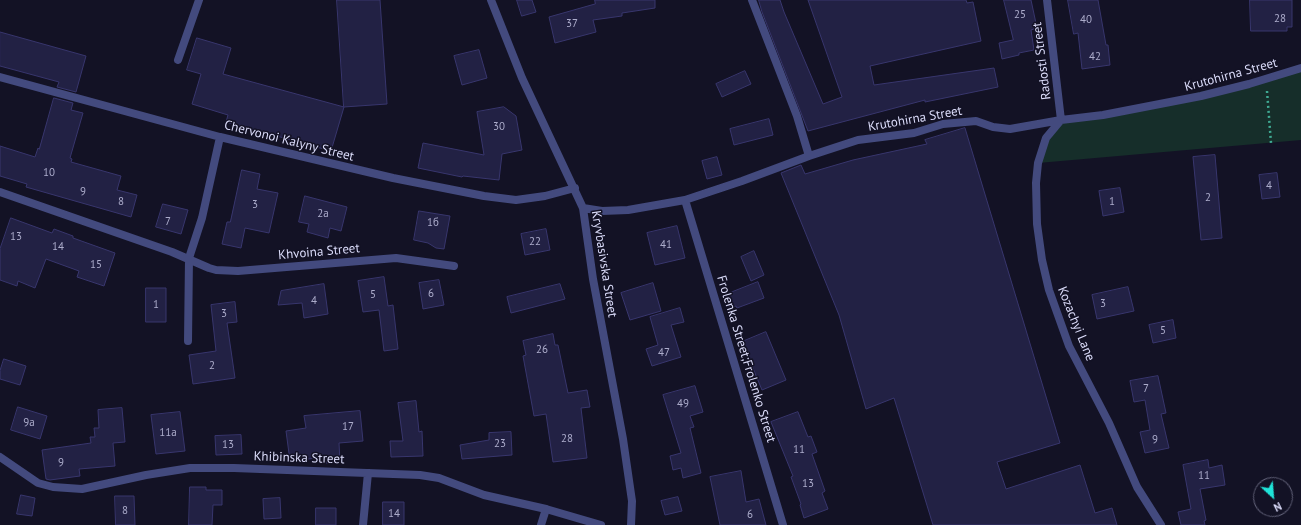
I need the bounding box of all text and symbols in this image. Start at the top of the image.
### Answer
house number: 25 [1014,8,1026,22]
house number: 28 [1274,12,1286,26]
house number: 40 [1080,13,1092,27]
house number: 37 [566,17,578,31]
street label: Radosti Street [1030,21,1054,101]
house number: 42 [1089,50,1101,64]
street label: Krutohirna Street [1183,55,1279,95]
street label: Krutohirna Street [867,103,963,135]
street label: Chervonoi Kalyny Street [222,117,356,165]
house number: 30 [493,120,505,134]
house number: 10 [43,166,55,180]
house number: 4 [1266,179,1272,193]
house number: 9 [80,185,86,199]
house number: 2 [1205,191,1211,205]
house number: 8 [118,195,124,209]
house number: 1 [1109,195,1115,209]
house number: 3 [252,198,258,212]
house number: 2а [317,207,329,221]
street label: Kryvbasivska Street [588,209,620,319]
house number: 7 [165,215,171,229]
house number: 1б [427,216,439,230]
house number: 13 [10,230,22,244]
house number: 22 [529,235,541,249]
house number: 41 [660,238,672,252]
house number: 14 [52,240,64,254]
street label: Khvoina Street [278,241,360,263]
house number: 15 [90,258,102,272]
street label: Frolenka Street;Frolenko Street [713,274,779,444]
street label: Kozachyi Lane [1054,284,1098,364]
house number: 6 [428,287,434,301]
house number: 5 [370,288,376,302]
house number: 4 [311,294,317,308]
house number: 3 [1100,297,1106,311]
house number: 1 [153,298,159,312]
house number: 3 [221,307,227,321]
house number: 5 [1160,324,1166,338]
house number: 26 [536,343,548,357]
house number: 47 [658,346,670,360]
house number: 2 [209,359,215,373]
house number: 7 [1143,382,1149,396]
house number: 49 [677,397,689,411]
house number: 9а [23,416,35,430]
house number: 17 [342,420,354,434]
house number: 11а [159,426,177,440]
house number: 28 [561,432,573,446]
house number: 9 [1152,433,1158,447]
house number: 23 [494,437,506,451]
house number: 13 [222,438,234,452]
house number: 11 [793,443,805,457]
street label: Khibinska Street [253,449,345,467]
house number: 9 [58,456,64,470]
house number: 11 [1198,469,1210,483]
house number: 13 [802,477,814,491]
north arrow [1253,477,1293,517]
text: N [1272,499,1284,515]
house number: 8 [122,504,128,518]
house number: 14 [388,507,400,521]
house number: 6 [747,508,753,522]

